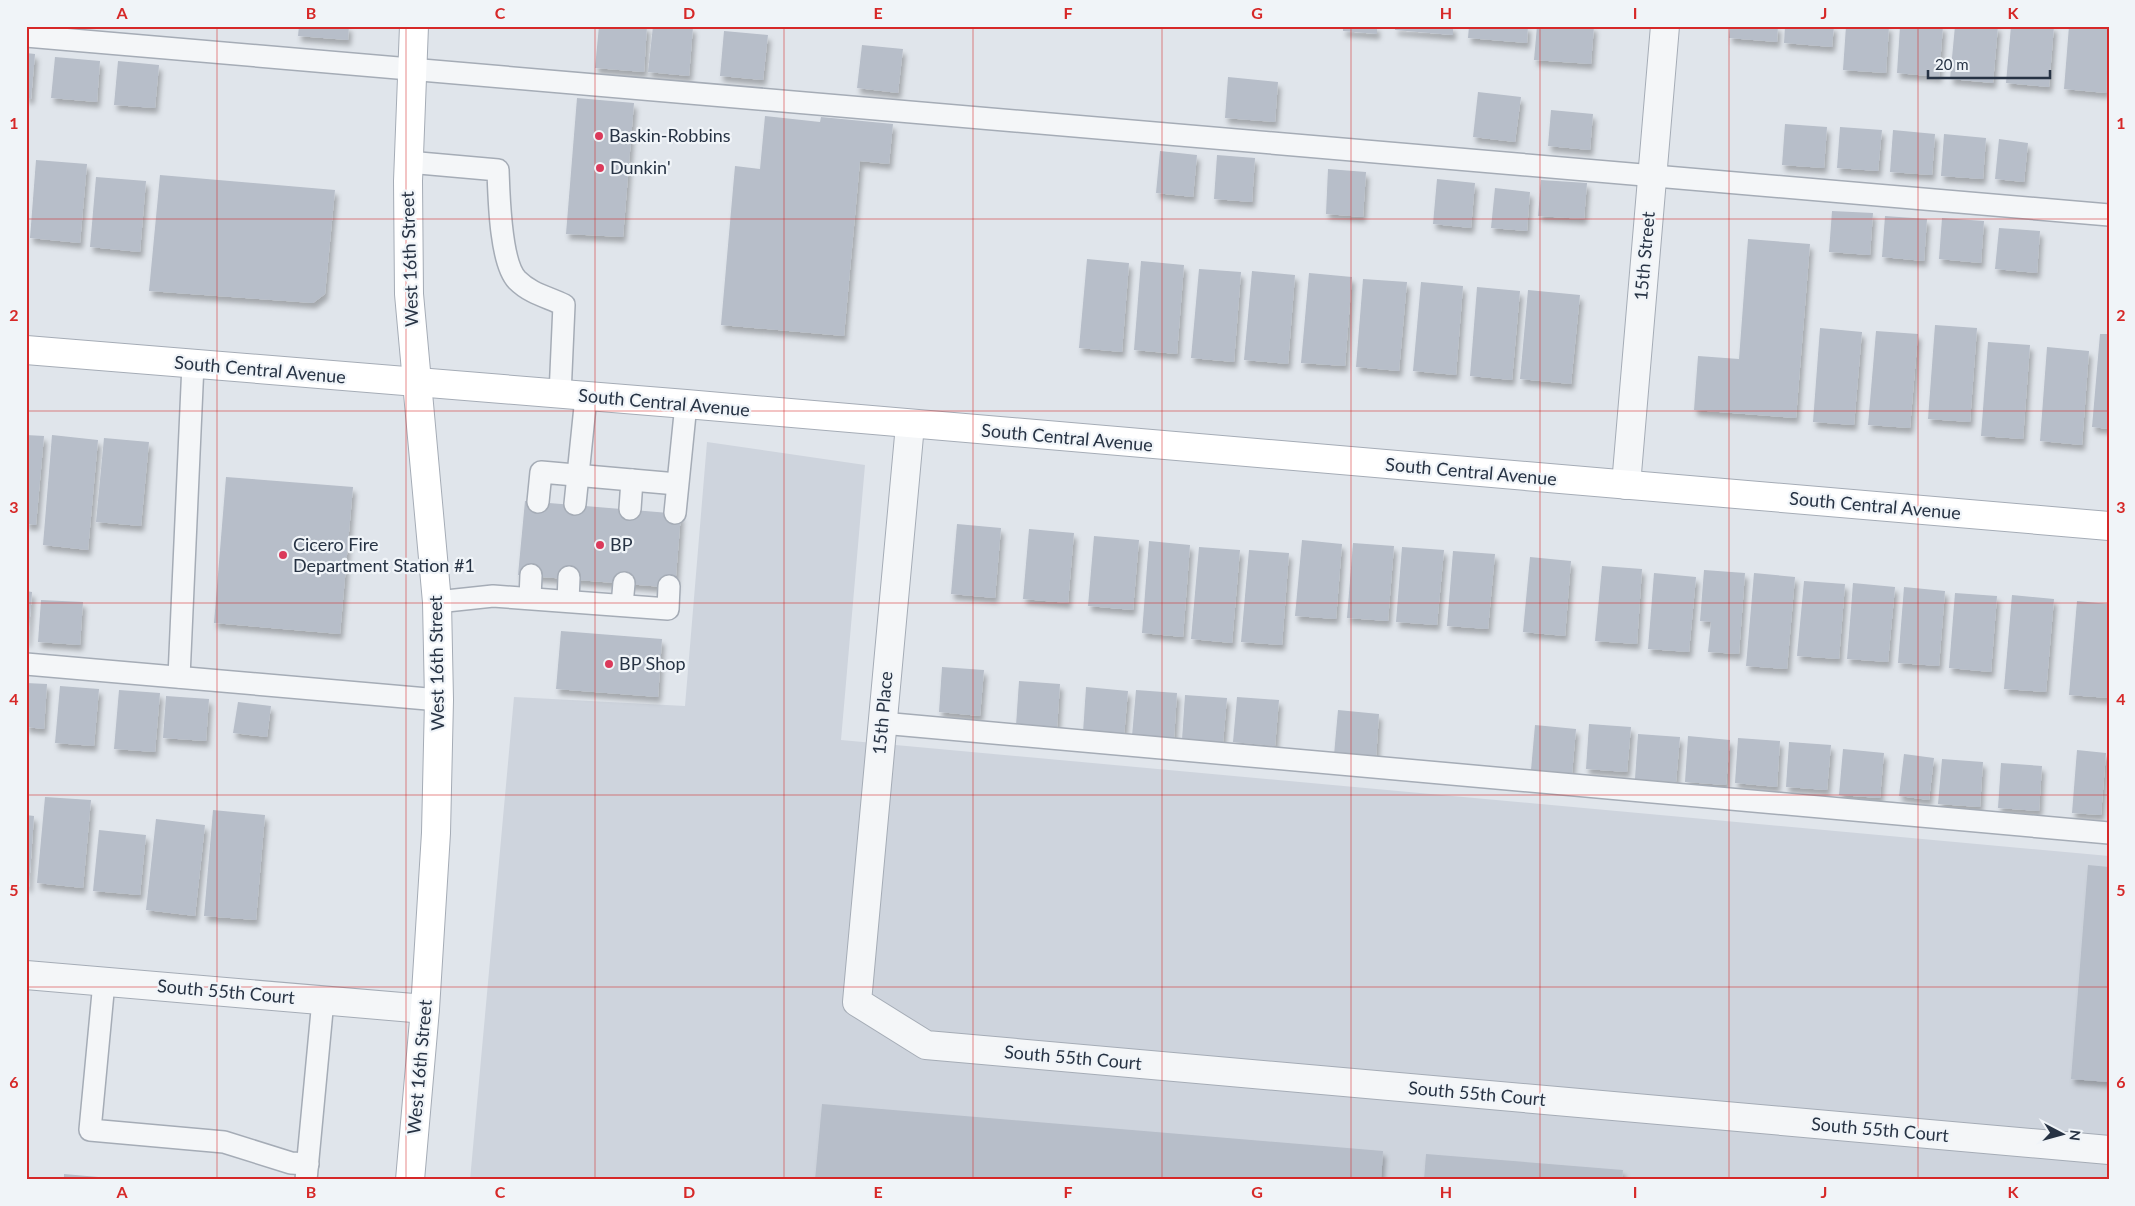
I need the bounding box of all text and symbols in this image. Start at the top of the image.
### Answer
text: A [115,3,128,22]
text: B [306,3,316,22]
text: C [495,3,506,22]
text: D [683,3,695,22]
text: E [873,3,883,22]
text: F [1063,3,1073,22]
text: G [1251,3,1263,22]
text: H [1440,3,1452,22]
text: I [1633,3,1637,22]
text: J [1821,3,1827,22]
text: K [2008,3,2020,22]
scale bar [1928,48,2050,80]
text: 20 m [1935,55,1969,73]
text: 1 [9,113,19,132]
text: 1 [2116,113,2126,132]
place label: Baskin-Robbins [609,124,731,146]
marker: Baskin-Robbins [593,130,605,142]
place label: Dunkin' [610,156,671,178]
marker: Dunkin' [594,162,606,174]
street label: West 16th Street [396,190,422,327]
street label: 15th Street [1629,210,1659,301]
text: 2 [9,305,19,324]
text: 2 [2116,305,2126,324]
street label: South Central Avenue [173,351,347,387]
street label: South Central Avenue [577,384,751,420]
street label: South Central Avenue [980,419,1154,455]
street label: South Central Avenue [1384,453,1558,489]
street label: South Central Avenue [1788,487,1962,523]
text: 3 [9,497,19,516]
text: 3 [2116,497,2126,516]
place label: Cicero Fire Department Station #1 [293,533,475,576]
place label: BP [610,533,633,555]
marker: BP [594,539,606,551]
marker: Cicero Fire Department Station #1 [277,549,289,561]
street label: West 16th Street [424,595,448,731]
place label: BP Shop [619,652,686,674]
marker: BP Shop [603,658,615,670]
street label: 15th Place [867,670,897,756]
text: 4 [9,689,19,708]
text: 4 [2116,689,2126,708]
text: 5 [9,880,19,899]
text: 5 [2116,880,2126,899]
street label: South 55th Court [156,974,296,1008]
street label: West 16th Street [402,998,436,1135]
street label: South 55th Court [1003,1040,1143,1074]
text: 6 [9,1072,19,1091]
text: 6 [2116,1072,2126,1091]
street label: South 55th Court [1407,1076,1547,1110]
north arrow [2038,1108,2088,1158]
street label: South 55th Court [1810,1112,1950,1146]
text: N [2066,1129,2084,1142]
text: A [115,1182,128,1201]
text: B [306,1182,316,1201]
text: C [495,1182,506,1201]
text: D [683,1182,695,1201]
text: E [873,1182,883,1201]
text: F [1063,1182,1073,1201]
text: G [1251,1182,1263,1201]
text: H [1440,1182,1452,1201]
text: I [1633,1182,1637,1201]
text: J [1821,1182,1827,1201]
text: K [2008,1182,2020,1201]

